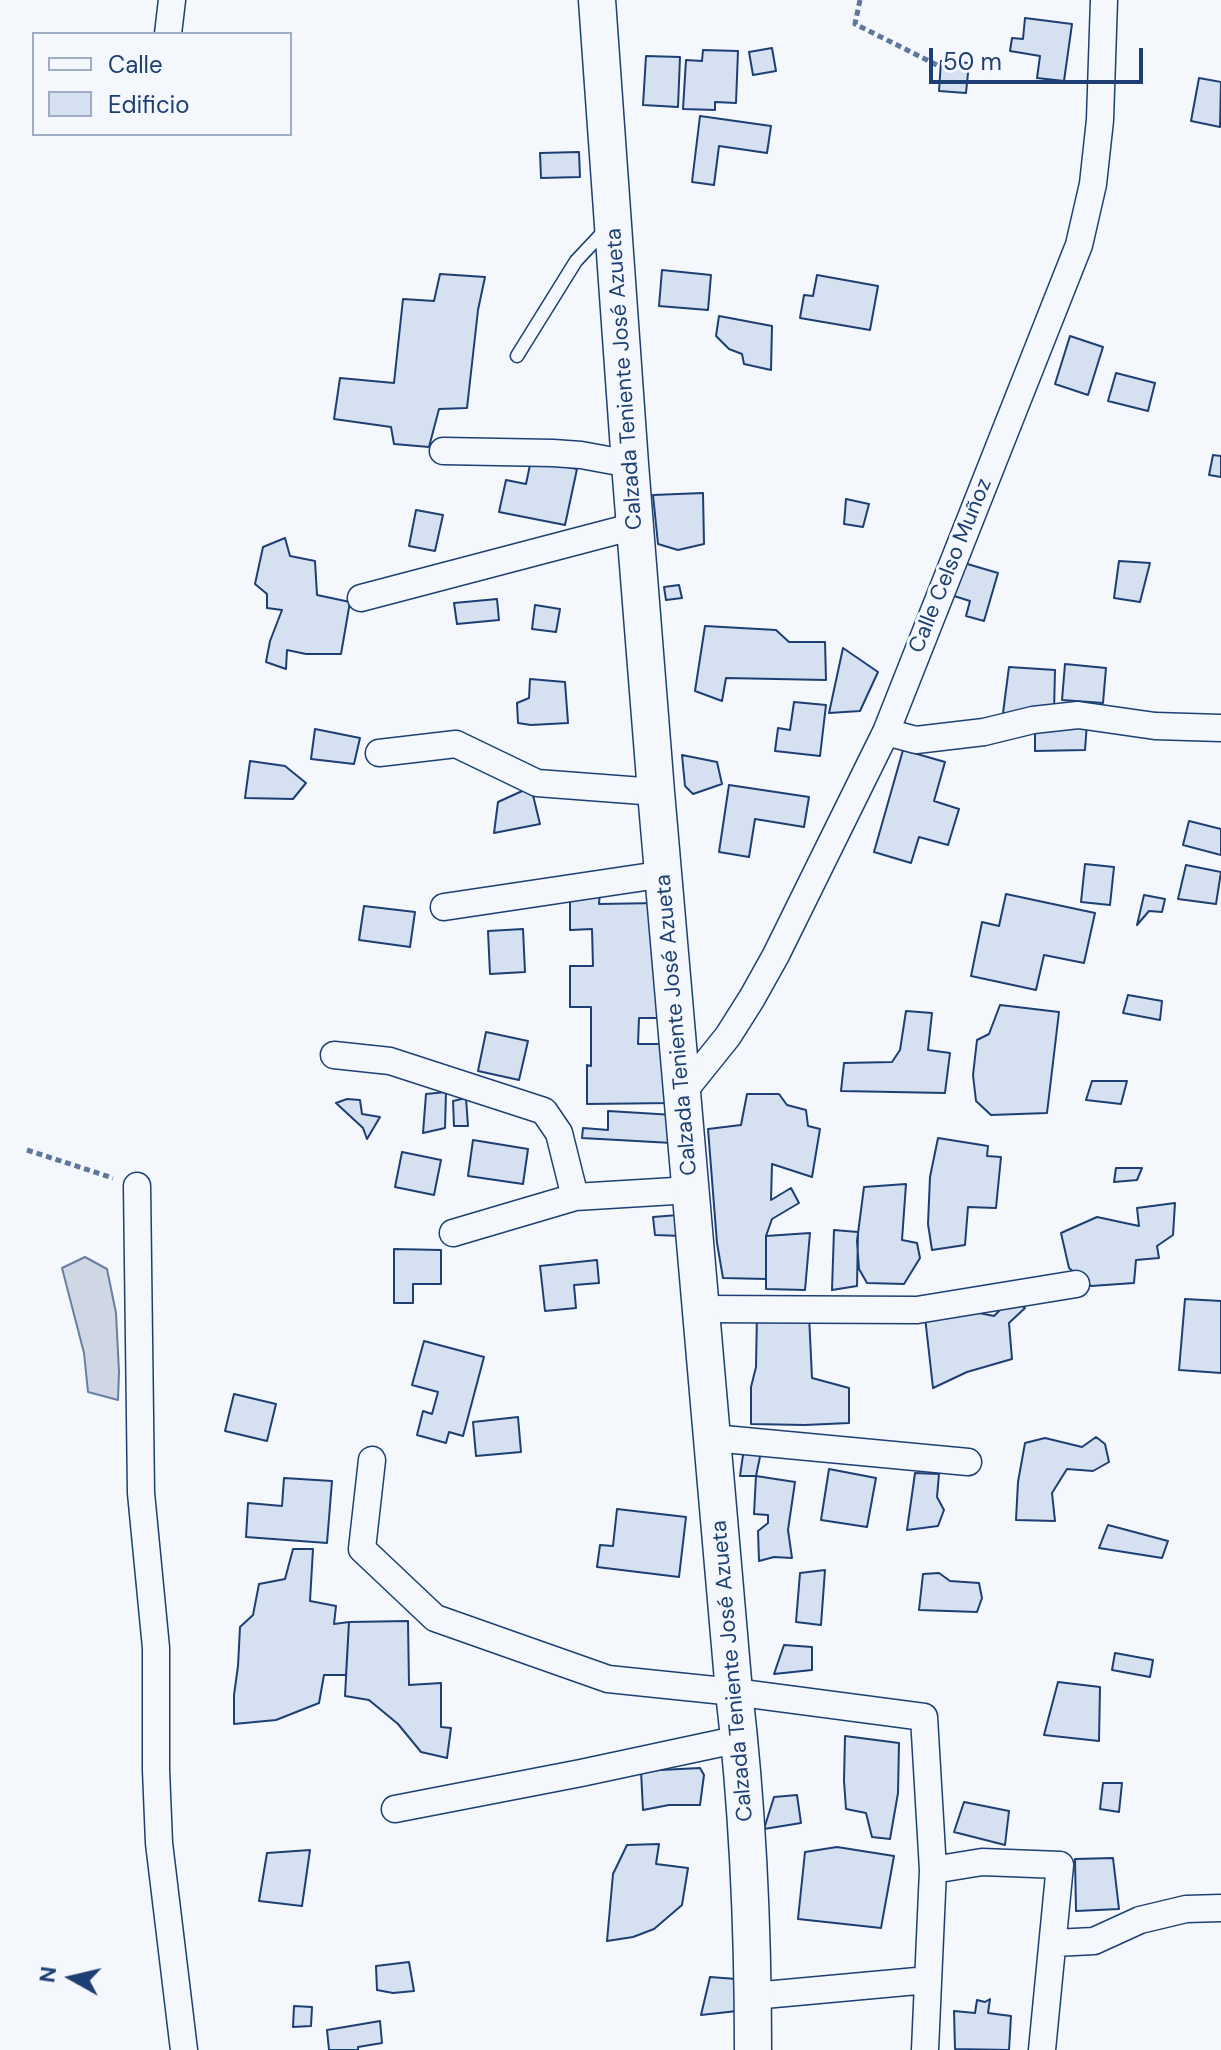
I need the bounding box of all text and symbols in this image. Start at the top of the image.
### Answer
legend [32,32,292,136]
scale bar [933,32,1147,82]
text: 50 m [943,46,1002,77]
text: Calle [108,49,163,80]
text: Edificio [108,89,190,120]
street label: Calzada Teniente José Azueta [601,227,649,531]
street label: Calle Celso Muñoz [904,475,998,657]
street label: Calzada Teniente José Azueta [651,873,703,1177]
street label: Calzada Teniente José Azueta [707,1519,759,1823]
north arrow [32,1938,112,2018]
text: N [32,1965,63,1985]

